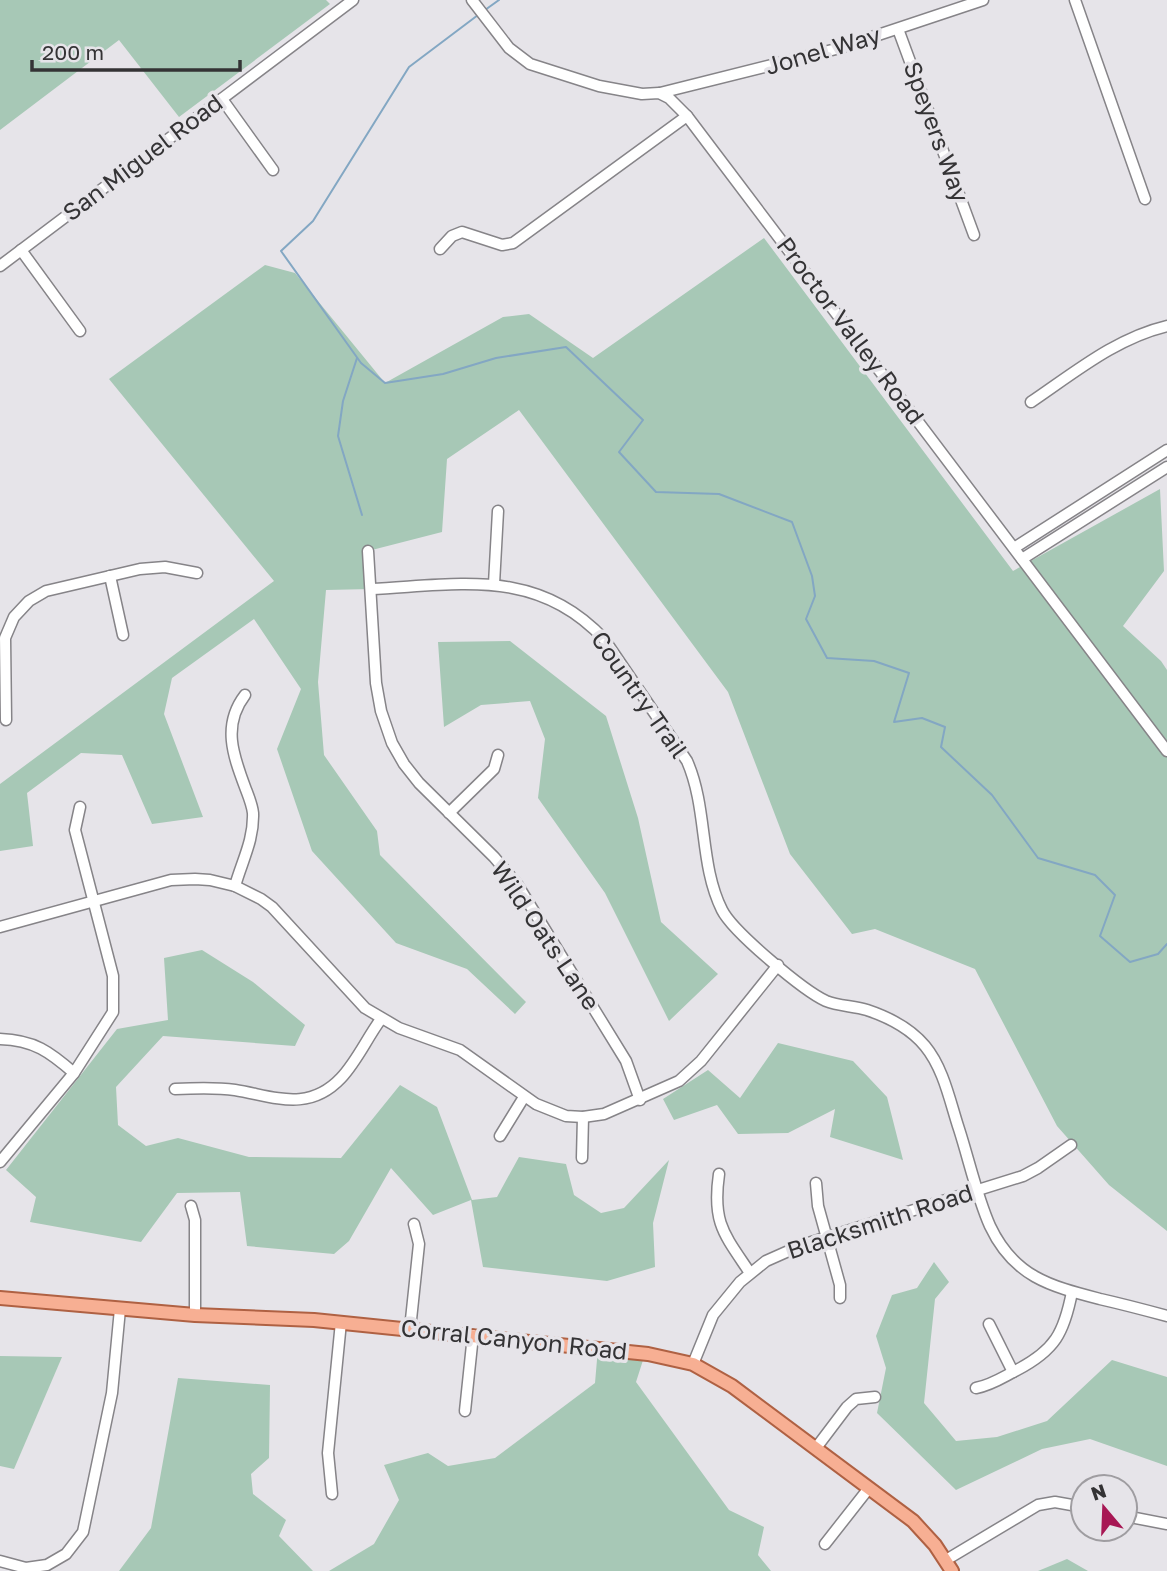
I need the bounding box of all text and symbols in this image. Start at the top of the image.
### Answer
street label: Jonel Way [762,19,884,80]
scale bar [32,28,240,72]
text: 200 m [42,39,104,65]
street label: Speyers Way [899,57,976,206]
street label: San Miguel Road [57,87,228,226]
street label: Proctor Valley Road [771,231,931,429]
street label: Country Trail [586,625,695,763]
street label: Wild Oats Lane [486,855,607,1015]
street label: Blacksmith Road [783,1177,976,1264]
street label: Corral Canyon Road [399,1312,629,1365]
north arrow [1069,1473,1139,1543]
text: N [1088,1478,1109,1505]

